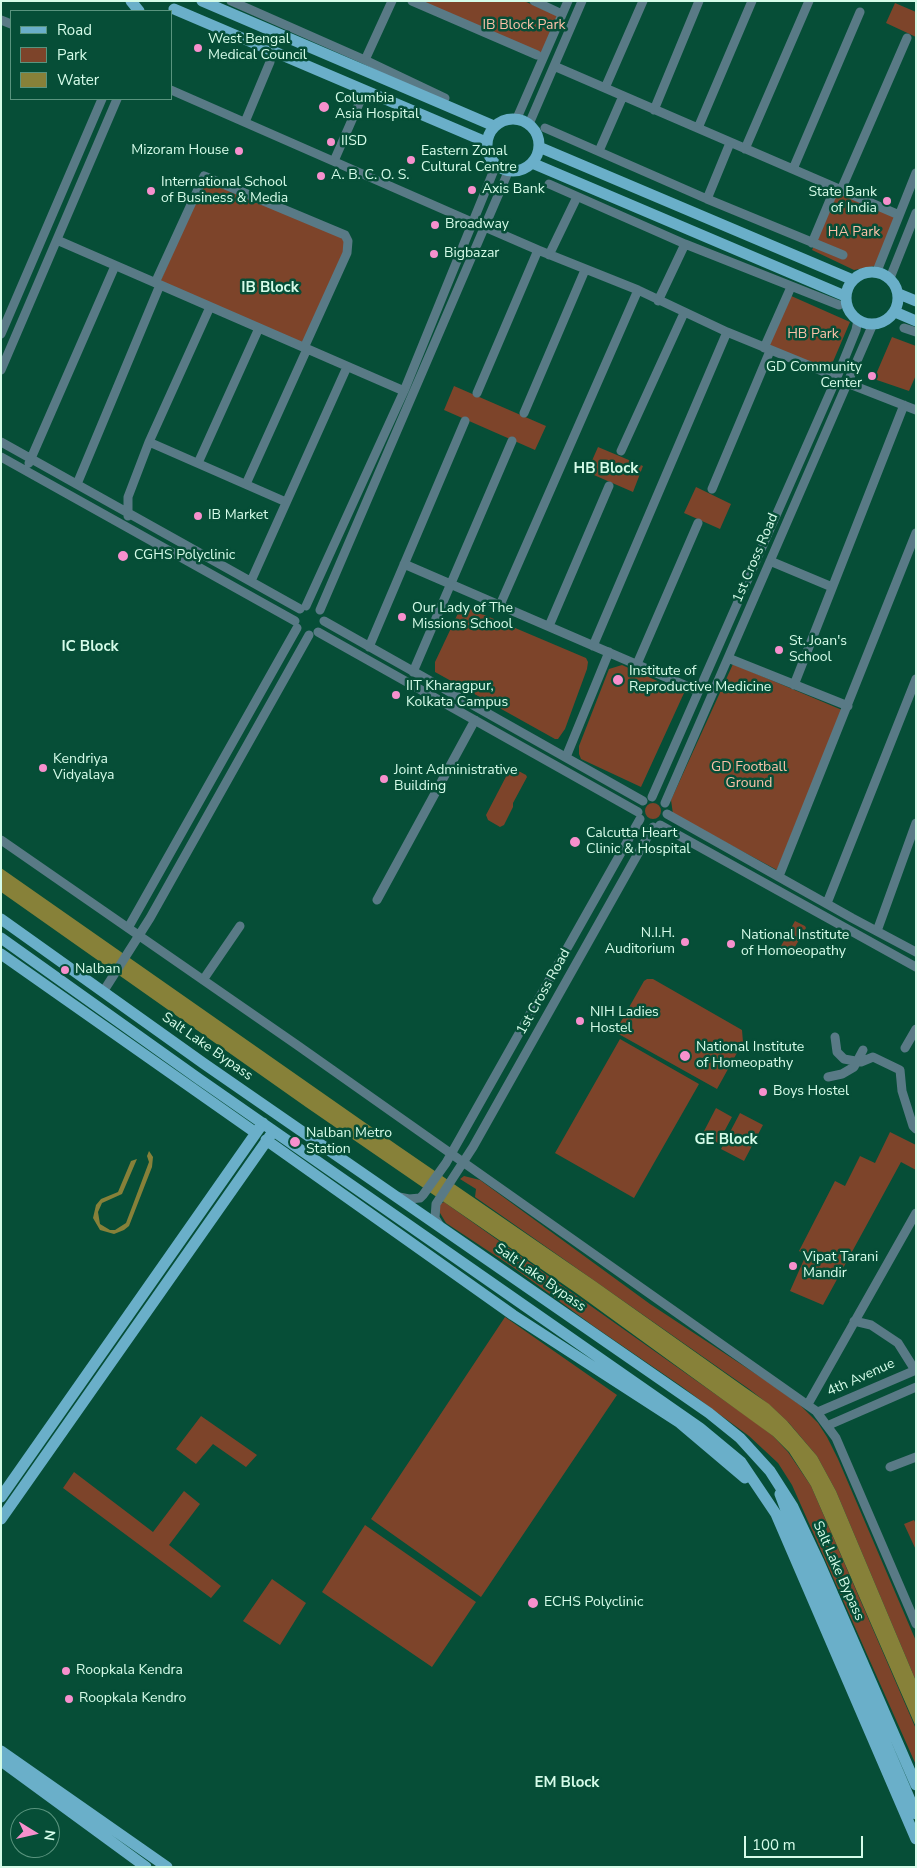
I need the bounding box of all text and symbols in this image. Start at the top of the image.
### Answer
legend [10,10,172,100]
park label: IB Block Park [482,18,566,34]
text: Road [57,20,92,40]
place label: West Bengal Medical Council [208,32,307,64]
marker: West Bengal Medical Council [192,42,204,54]
text: Park [57,45,87,65]
text: Water [57,70,99,90]
place label: Columbia Asia Hospital [335,91,419,124]
marker: Columbia Asia Hospital [317,100,331,114]
place label: IISD [341,134,367,150]
marker: IISD [325,136,337,148]
place label: Mizoram House [131,143,229,159]
place label: Eastern Zonal Cultural Centre [421,144,517,176]
marker: Mizoram House [233,145,245,157]
marker: Eastern Zonal Cultural Centre [405,154,417,166]
place label: A. B. C. O. S. [331,168,409,184]
marker: A. B. C. O. S. [315,170,327,182]
place label: International School of Business & Media [161,175,288,208]
place label: Axis Bank [482,182,545,198]
marker: Axis Bank [466,184,478,196]
marker: International School of Business & Media [145,185,157,197]
place label: State Bank of India [808,185,877,218]
marker: State Bank of India [881,195,893,207]
place label: Broadway [445,217,509,233]
marker: Broadway [429,219,441,231]
park label: HA Park [828,225,880,241]
place label: Bigbazar [444,246,499,262]
marker: Bigbazar [428,248,440,260]
district label: IB Block [241,279,299,297]
park label: HB Park [787,327,839,343]
place label: GD Community Center [766,360,862,392]
marker: GD Community Center [866,370,878,382]
district label: HB Block [574,460,638,478]
place label: IB Market [208,508,268,524]
marker: IB Market [192,510,204,522]
street label: 1st Cross Road [730,511,782,605]
place label: CGHS Polyclinic [134,548,235,564]
marker: CGHS Polyclinic [116,549,130,563]
place label: Our Lady of The Missions School [412,601,513,634]
marker: Our Lady of The Missions School [396,611,408,623]
place label: St. Joan's School [789,634,847,666]
district label: IC Block [61,638,119,656]
marker: St. Joan's School [773,644,785,656]
place label: Institute of Reproductive Medicine [629,664,771,696]
marker: Institute of Reproductive Medicine [611,673,625,687]
place label: IIT Kharagpur, Kolkata Campus [406,679,508,712]
marker: IIT Kharagpur, Kolkata Campus [390,689,402,701]
place label: Kendriya Vidyalaya [53,752,115,784]
park label: GD Football Ground [711,760,787,792]
marker: Kendriya Vidyalaya [37,762,49,774]
place label: Joint Administrative Building [394,763,517,796]
marker: Joint Administrative Building [378,773,390,785]
place label: Calcutta Heart Clinic & Hospital [586,826,690,859]
marker: Calcutta Heart Clinic & Hospital [568,835,582,849]
place label: N.I.H. Auditorium [605,926,675,959]
place label: National Institute of Homoeopathy [741,928,849,960]
marker: N.I.H. Auditorium [679,936,691,948]
marker: National Institute of Homoeopathy [725,938,737,950]
street label: 1st Cross Road [514,946,574,1038]
place label: Nalban [75,962,120,978]
marker: Nalban [59,964,71,976]
place label: NIH Ladies Hostel [590,1005,659,1038]
street label: Salt Lake Bypass [158,1009,256,1085]
marker: NIH Ladies Hostel [574,1015,586,1027]
place label: National Institute of Homeopathy [696,1040,804,1072]
marker: National Institute of Homeopathy [678,1049,692,1063]
place label: Boys Hostel [773,1084,849,1100]
marker: Boys Hostel [757,1086,769,1098]
place label: Nalban Metro Station [306,1126,392,1158]
district label: GE Block [695,1131,757,1149]
marker: Nalban Metro Station [288,1135,302,1149]
street label: Salt Lake Bypass [491,1240,589,1316]
place label: Vipat Tarani Mandir [803,1250,878,1282]
marker: Vipat Tarani Mandir [787,1260,799,1272]
street label: 4th Avenue [824,1356,898,1400]
street label: Salt Lake Bypass [809,1519,867,1623]
place label: ECHS Polyclinic [544,1595,643,1611]
marker: ECHS Polyclinic [526,1596,540,1610]
place label: Roopkala Kendra [76,1663,183,1679]
marker: Roopkala Kendra [60,1665,72,1677]
place label: Roopkala Kendro [79,1691,186,1707]
marker: Roopkala Kendro [63,1693,75,1705]
district label: EM Block [535,1774,599,1792]
north arrow [10,1808,60,1858]
scale bar [747,1826,866,1858]
text: N [39,1829,60,1842]
text: 100 m [752,1835,796,1855]

